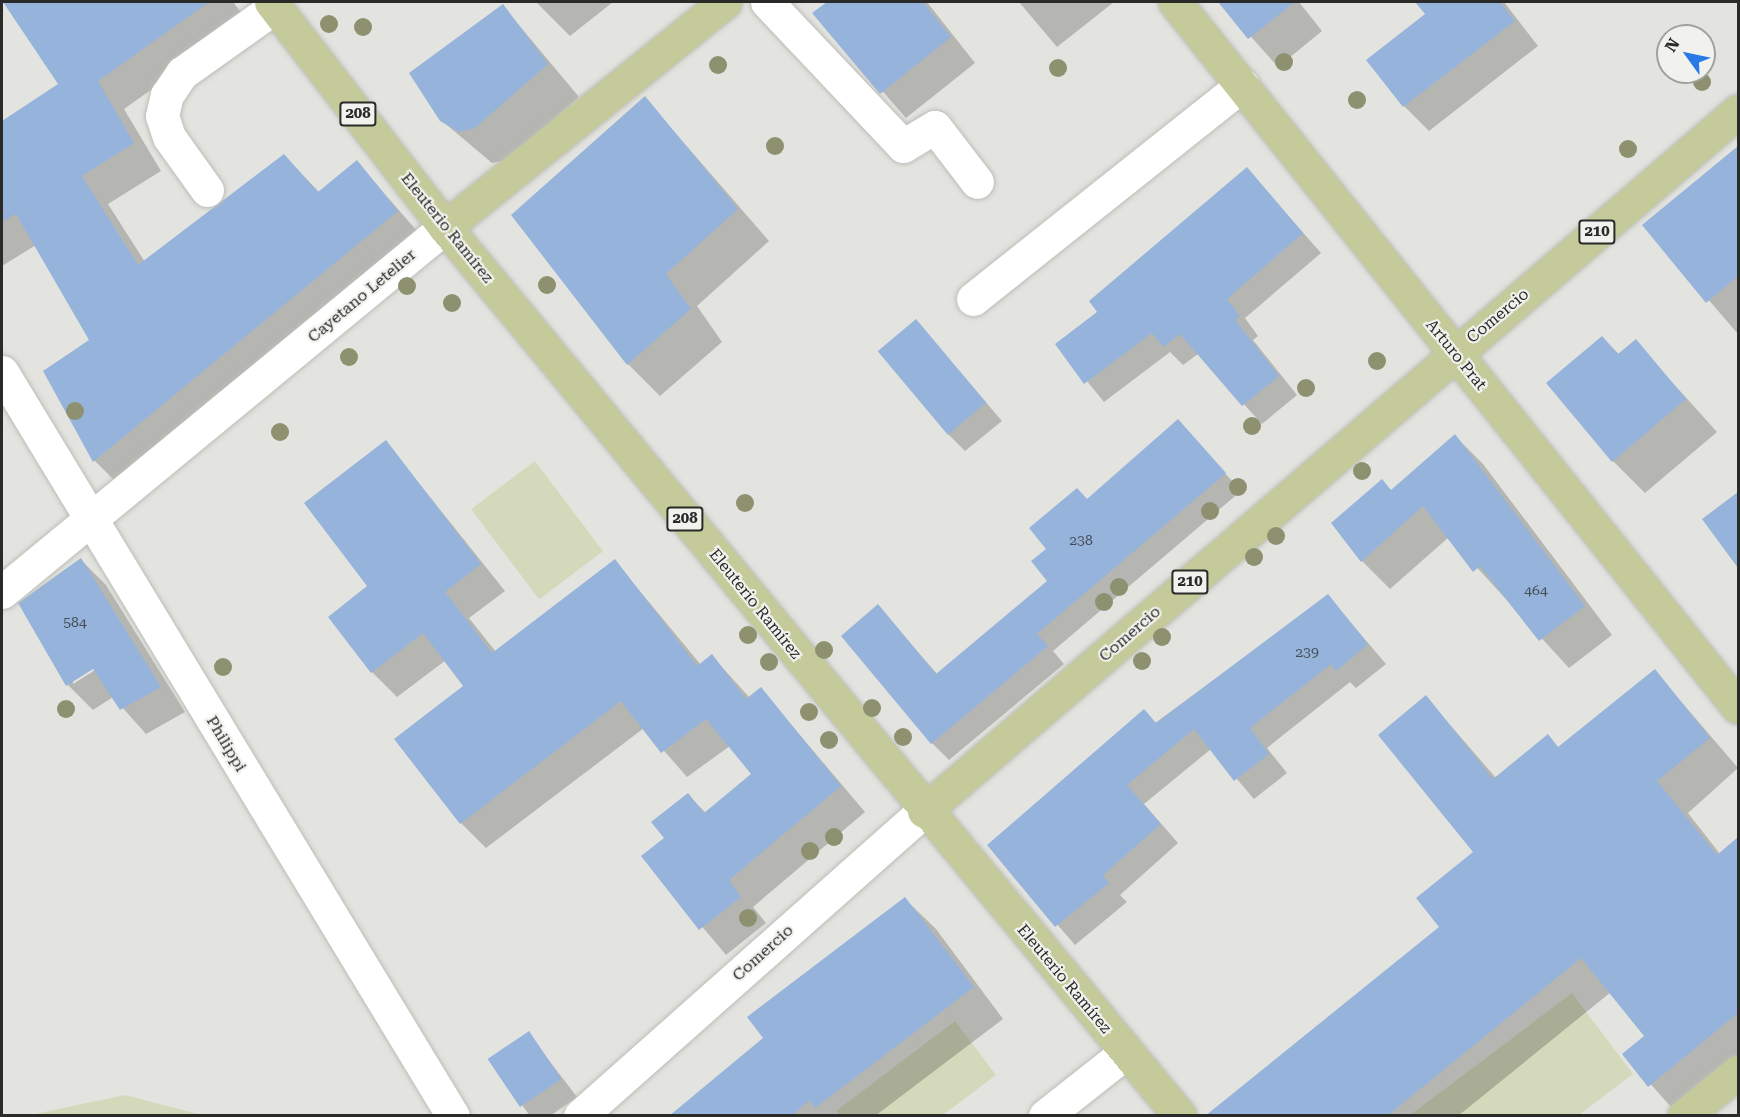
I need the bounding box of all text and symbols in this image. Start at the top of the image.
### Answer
north arrow [1656,24,1716,84]
text: N [1661,35,1683,55]
road number: 208 [338,102,378,126]
street label: Eleuterio Ramírez [397,169,497,287]
road number: 210 [1578,220,1616,244]
street label: Cayetano Letelier [304,245,420,347]
street label: Comercio [1463,285,1533,347]
street label: Arturo Prat [1422,316,1490,394]
road number: 208 [666,507,704,531]
house number: 238 [1069,532,1093,548]
street label: Eleuterio Ramírez [705,545,805,663]
road number: 210 [1170,570,1210,594]
house number: 464 [1524,582,1548,598]
street label: Comercio [1095,602,1165,666]
house number: 584 [63,614,87,630]
house number: 239 [1295,644,1319,660]
street label: Philippi [202,713,250,775]
street label: Comercio [729,921,797,985]
street label: Eleuterio Ramírez [1013,921,1115,1037]

